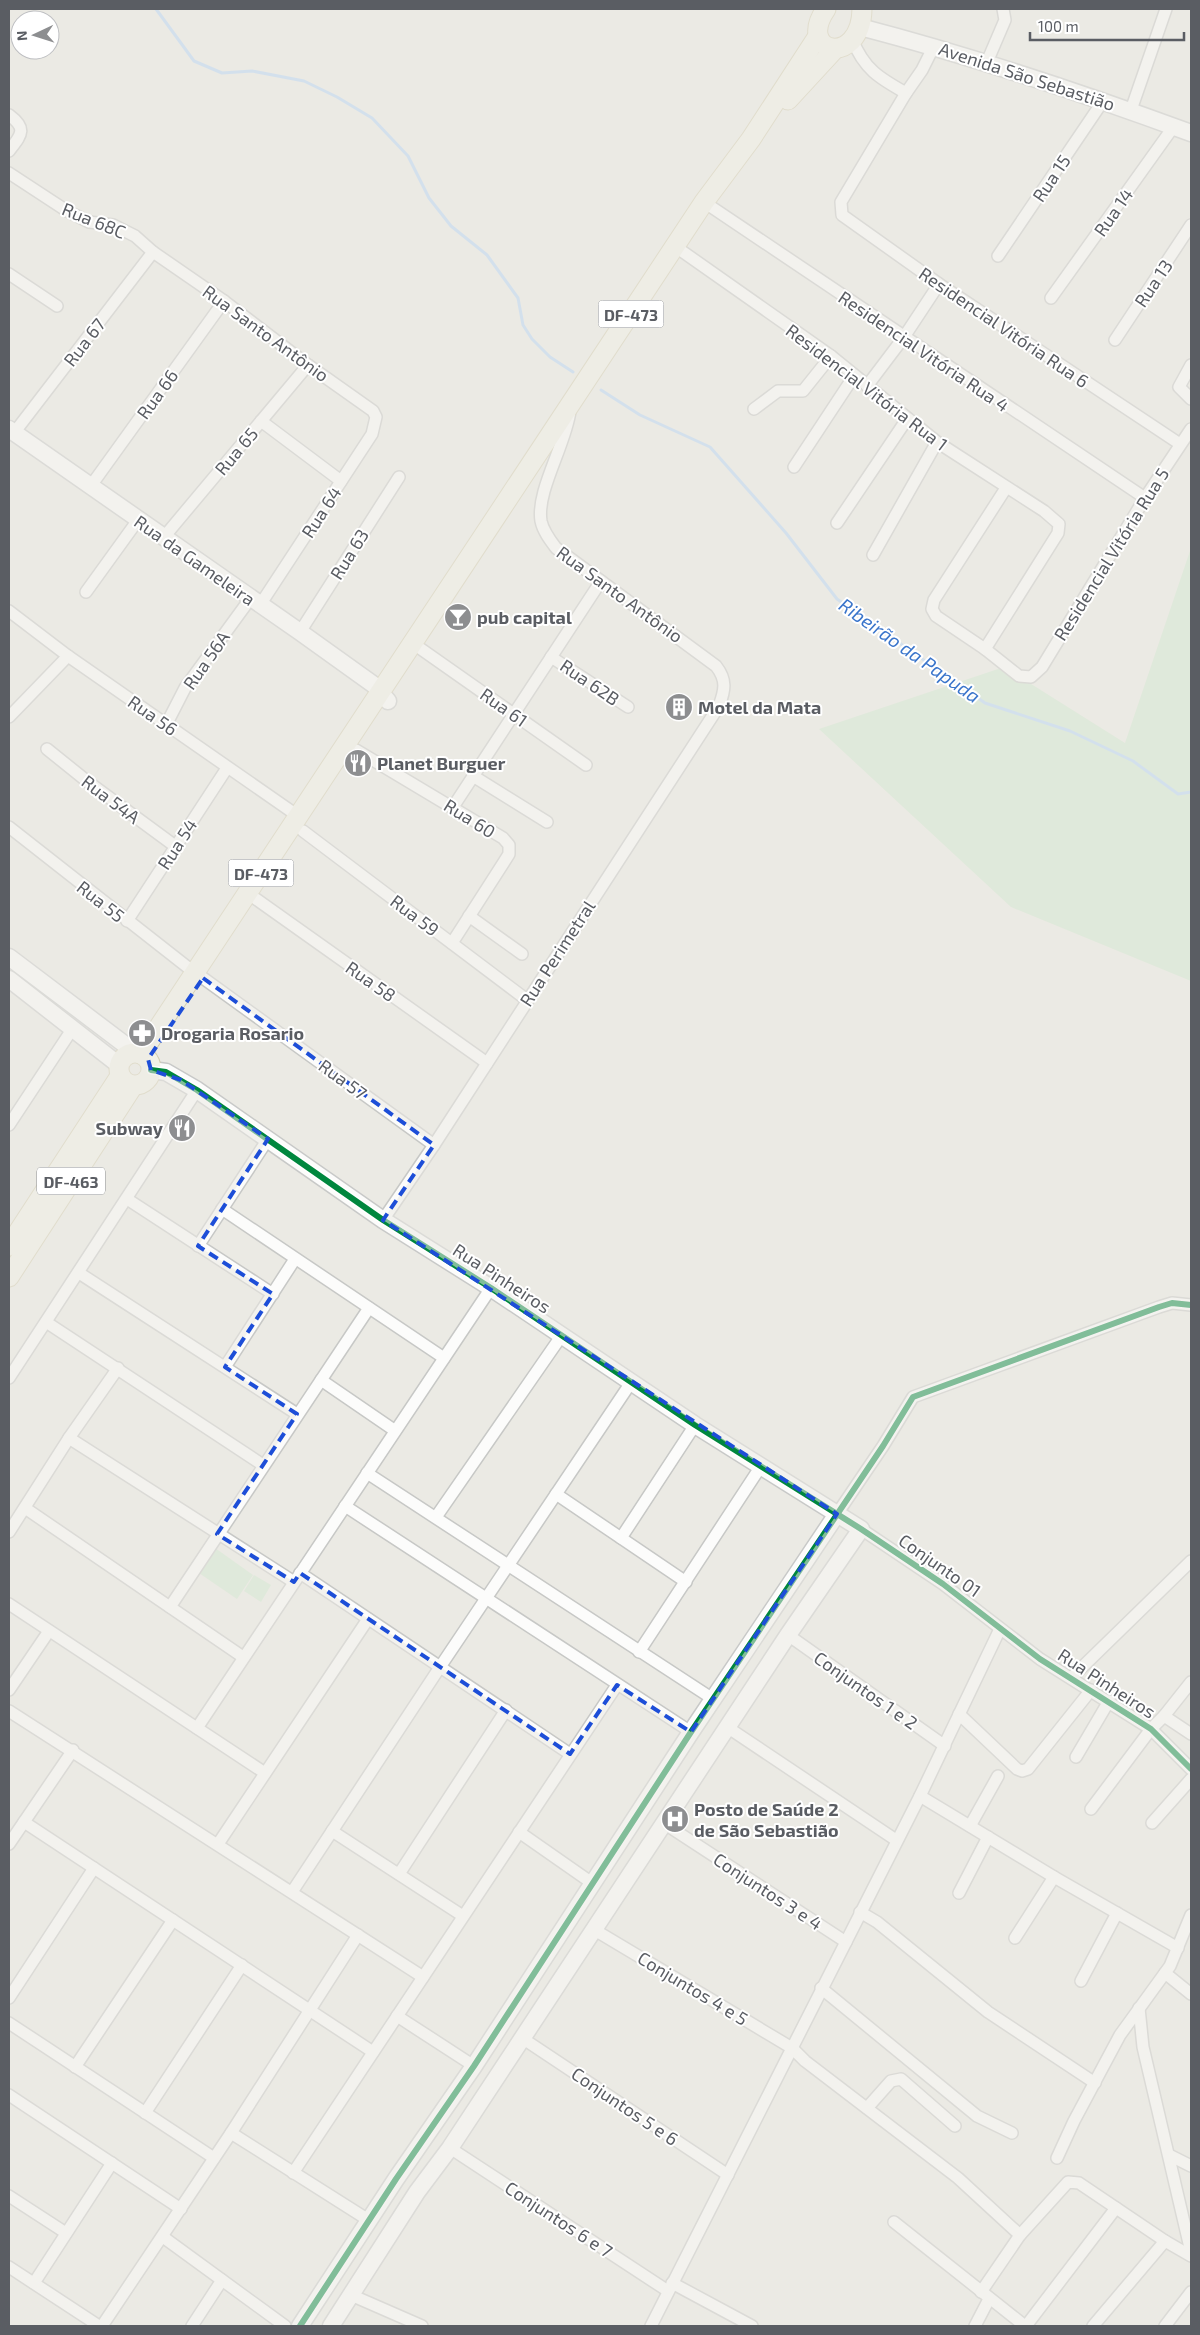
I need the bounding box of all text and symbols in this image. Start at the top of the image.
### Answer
north arrow [10,10,60,60]
scale bar [1030,10,1184,42]
text: 100 m [1038,17,1079,35]
text: N [13,30,30,42]
street label: Avenida São Sebastião [936,37,1118,115]
street label: Rua 15 [1027,150,1075,206]
street label: Rua 14 [1089,184,1137,240]
street label: Rua 68C [59,197,129,243]
street label: Rua 13 [1129,255,1177,311]
street label: Residencial Vitória Rua 6 [915,262,1093,392]
street label: Rua Santo Antônio [199,280,333,386]
street label: Residencial Vitória Rua 4 [835,286,1013,416]
road number: DF-473 [598,300,664,328]
street label: Rua 67 [58,314,110,370]
street label: Residencial Vitória Rua 1 [782,319,952,455]
street label: Rua 66 [132,365,182,423]
street label: Rua 65 [210,423,262,479]
street label: Residencial Vitória Rua 5 [1049,464,1173,644]
street label: Rua 64 [296,482,346,542]
street label: Rua da Gameleira [130,510,260,610]
street label: Rua 63 [325,525,373,583]
street label: Rua Santo Antônio [553,541,687,647]
water label: Ribeirão da Papuda [835,593,985,707]
bar icon: pub capital [443,602,473,632]
place label: pub capital [477,606,572,628]
street label: Rua 56A [178,626,235,694]
street label: Rua 62B [556,654,624,710]
street label: Rua 61 [476,683,532,731]
street label: Rua 56 [124,690,182,740]
building icon: Motel da Mata [664,692,694,722]
place label: Motel da Mata [698,696,821,718]
restaurant icon: Planet Burguer [343,748,373,778]
place label: Planet Burguer [377,752,506,774]
street label: Rua 54A [78,770,145,828]
street label: Rua 60 [440,794,500,842]
street label: Rua 54 [153,815,201,873]
road number: DF-473 [228,860,294,886]
street label: Rua 55 [73,876,129,926]
street label: Rua 59 [386,890,444,940]
street label: Rua Perimetral [515,895,600,1010]
street label: Rua 58 [342,956,400,1006]
pharmacy icon: Drogaria Rosario [127,1018,157,1048]
place label: Drogaria Rosario [161,1022,304,1044]
street label: Rua 57 [315,1054,371,1104]
restaurant icon: Subway [167,1113,197,1143]
place label: Subway [96,1117,164,1139]
road number: DF-463 [37,1168,105,1194]
street label: Rua Pinheiros [449,1238,555,1318]
street label: Conjunto 01 [895,1529,985,1601]
street label: Rua Pinheiros [1054,1643,1160,1723]
street label: Conjuntos 1 e 2 [810,1646,922,1734]
place label: Posto de Saúde 2 de São Sebastião [694,1798,839,1841]
hospital icon: Posto de Saúde 2 de São Sebastião [660,1804,690,1834]
street label: Conjuntos 3 e 4 [710,1848,826,1934]
street label: Conjuntos 4 e 5 [634,1946,752,2030]
street label: Conjuntos 5 e 6 [567,2062,683,2150]
street label: Conjuntos 6 e 7 [501,2176,617,2262]

